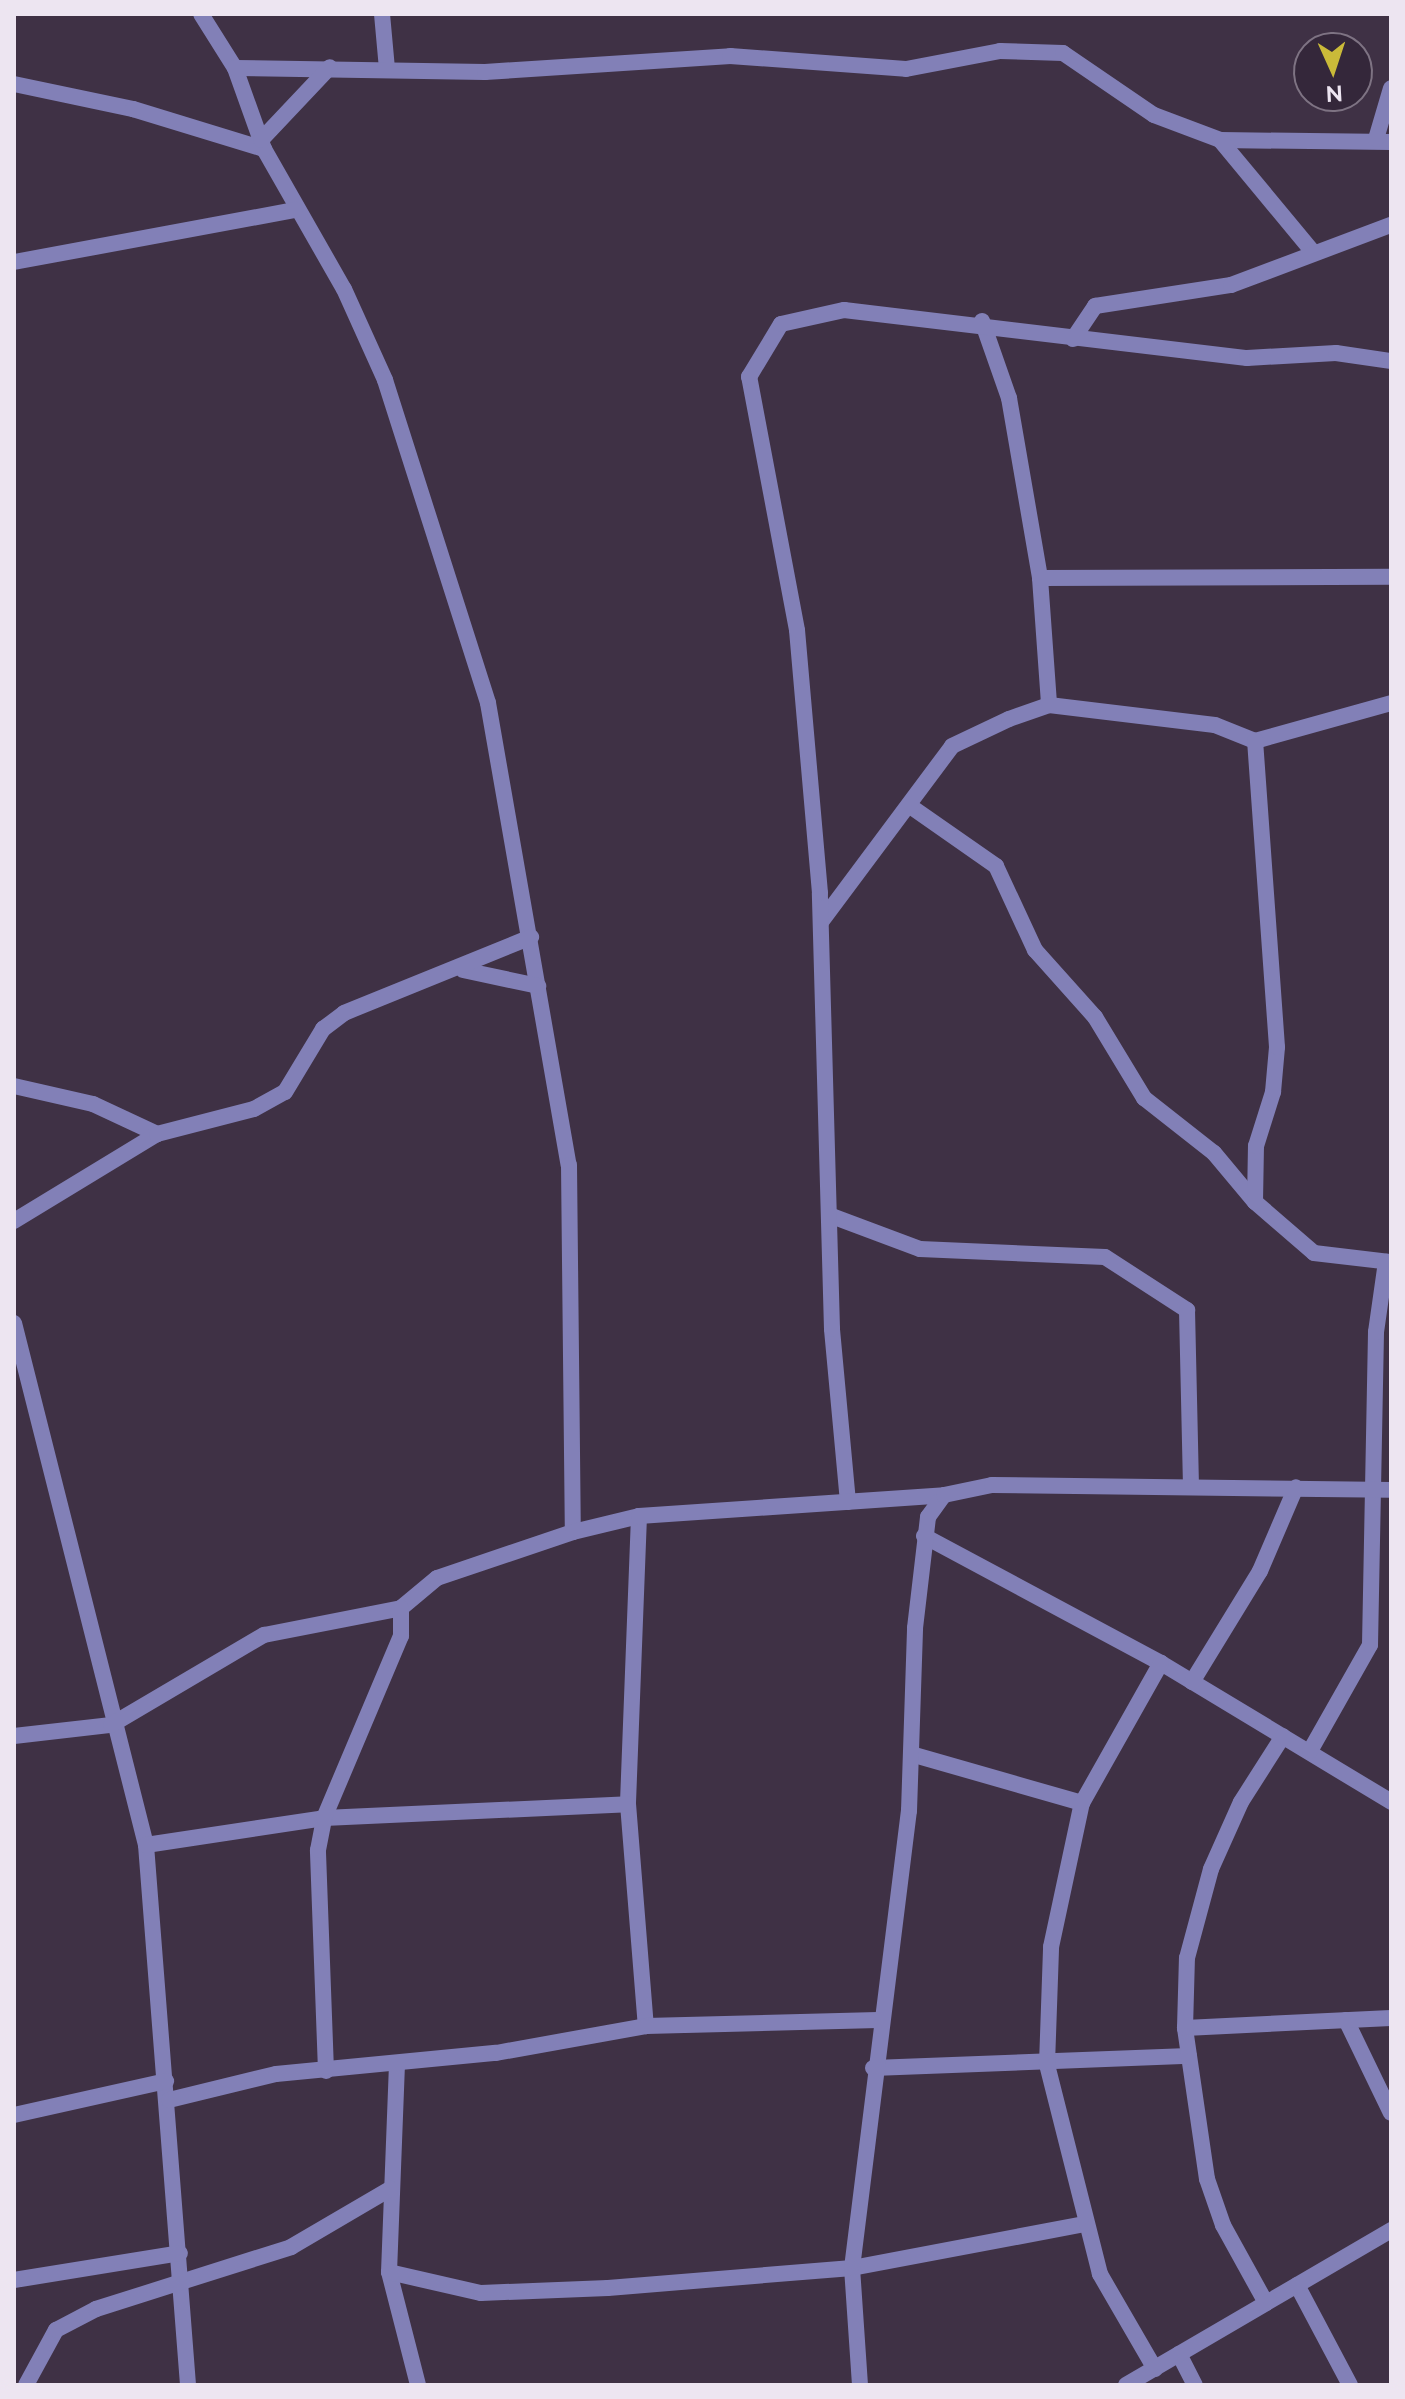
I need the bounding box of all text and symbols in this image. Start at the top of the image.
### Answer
north arrow [1293,32,1373,112]
text: N [1325,81,1343,107]

